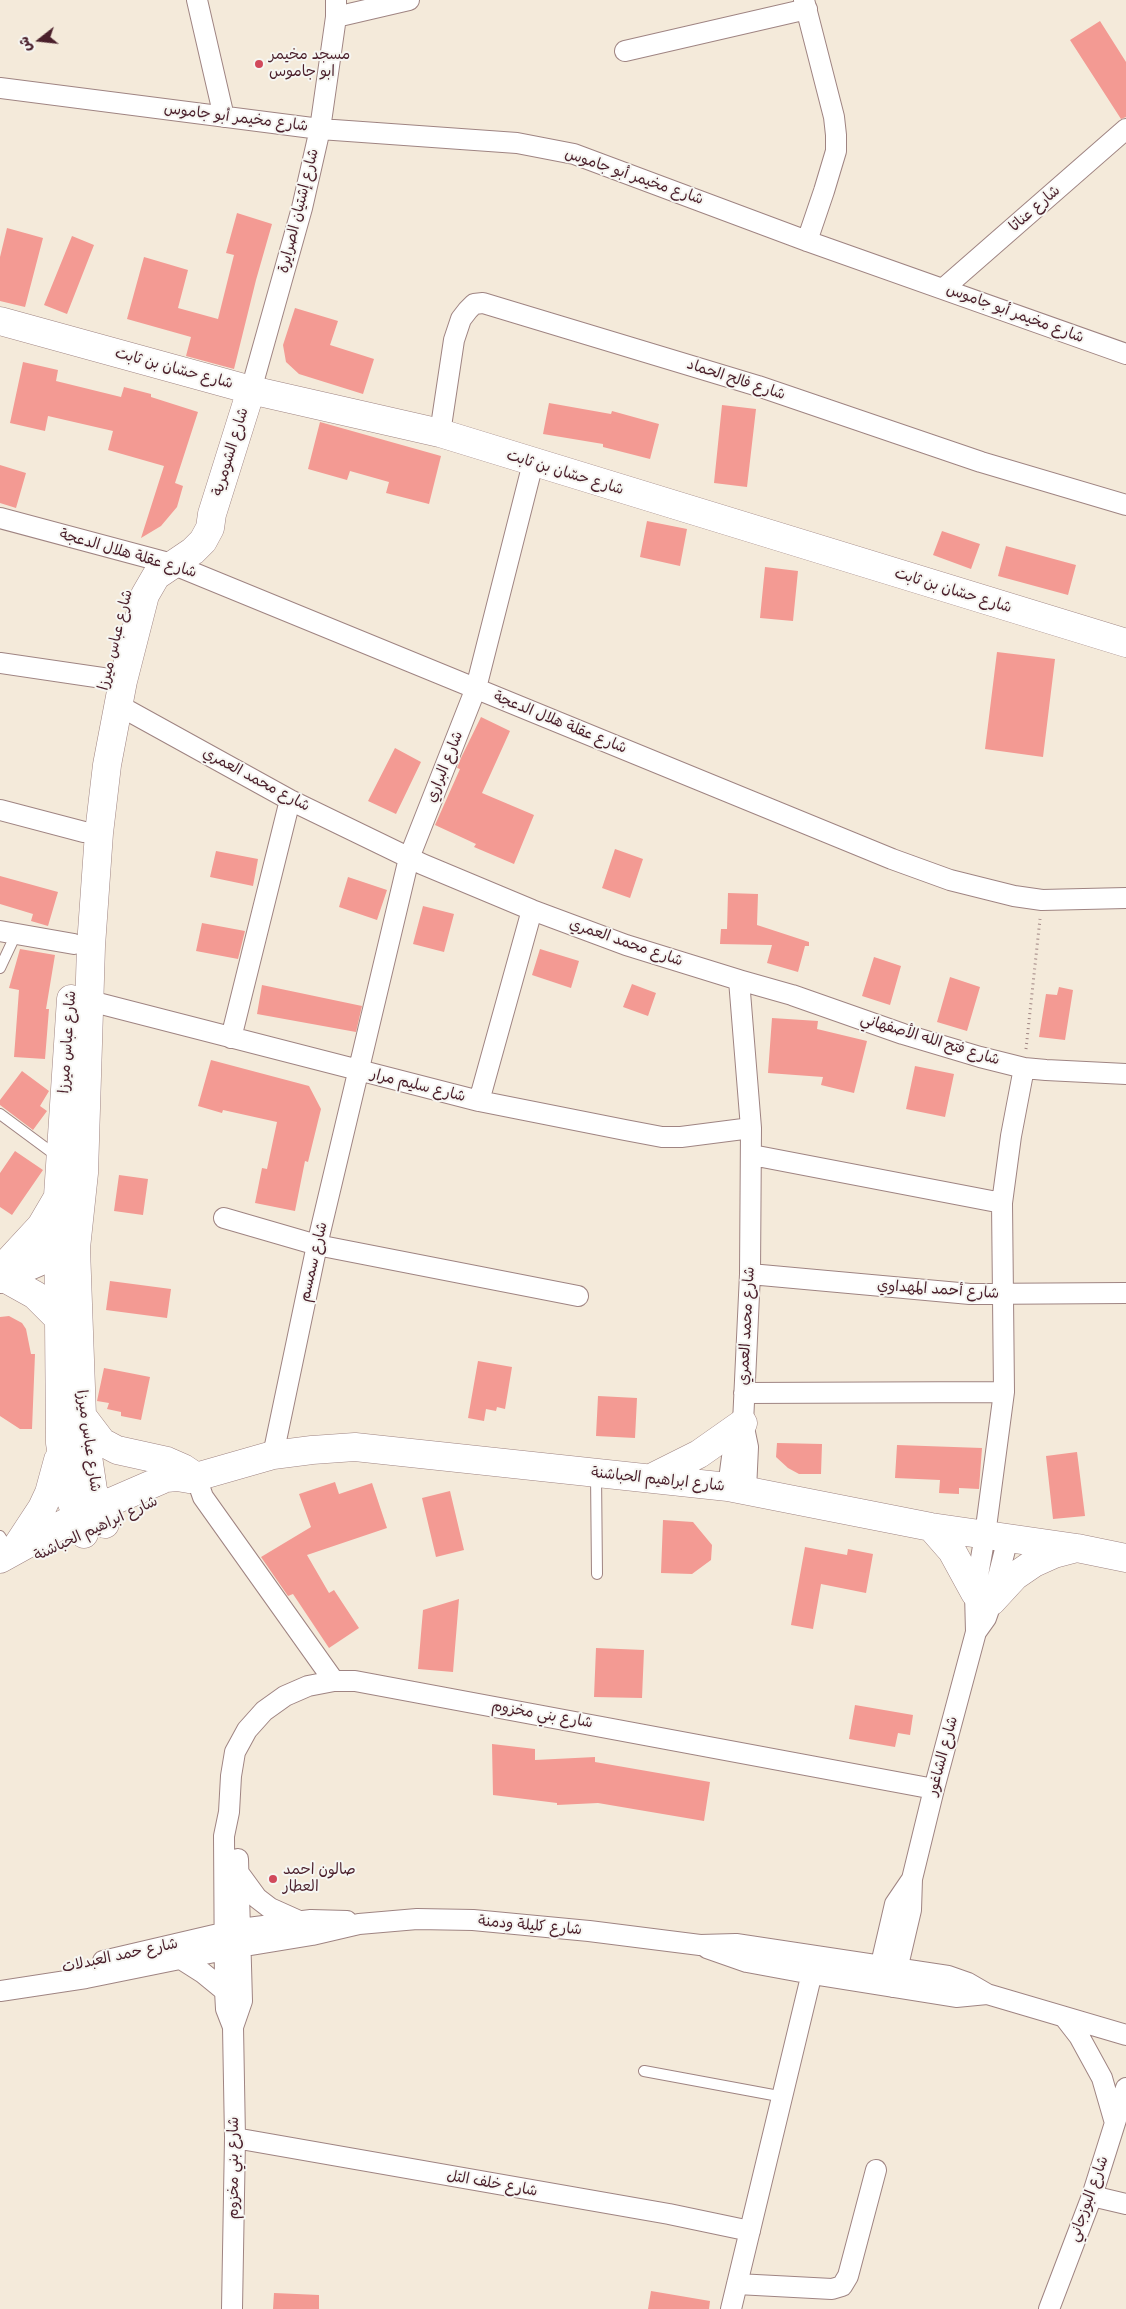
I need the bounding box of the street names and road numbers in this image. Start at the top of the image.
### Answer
street label: شارع مخيمر أبو جاموس [163,100,309,136]
street label: شارع مخيمر أبو جاموس [562,145,706,209]
street label: شارع إشتيان الصرايرة [275,147,323,275]
street label: شارع عناتا [1006,182,1064,236]
street label: شارع مخيمر أبو جاموس [944,281,1086,347]
street label: شارع حسّان بن ثابت [113,345,235,393]
street label: شارع فالح الحماد [684,356,788,404]
street label: شارع الشومرية [209,406,253,498]
street label: شارع حسّان بن ثابت [504,447,626,499]
street label: شارع عقلة هلال الدعجة [57,526,199,582]
street label: شارع حسّان بن ثابت [892,565,1014,617]
street label: شارع عباس ميرزا [95,588,137,692]
street label: شارع عقلة هلال الدعجة [491,688,629,758]
street label: شارع البراري [423,729,467,805]
street label: شارع محمد العمري [199,744,313,816]
street label: شارع محمد العمري [567,915,685,971]
street label: شارع عباس ميرزا [55,990,81,1094]
street label: شارع فتح الله الأصفهاني [858,1010,1002,1070]
street label: شارع سليم مرار [369,1066,467,1106]
street label: شارع سمسم [296,1220,332,1304]
street label: شارع محمد العمري [735,1266,759,1386]
street label: شارع أحمد المهداوي [876,1277,1000,1303]
street label: شارع عباس ميرزا [72,1389,104,1493]
street label: شارع ابراهيم الحباشنة [590,1464,726,1496]
street label: شارع ابراهيم الحباشنة [31,1492,161,1566]
street label: شارع بني مخزوم [490,1697,594,1733]
street label: شارع الشاغور [924,1714,962,1798]
street label: شارع كليلة ودمنة [477,1912,583,1940]
street label: شارع حمد العبدلات [60,1935,180,1977]
street label: شارع بني مخزوم [225,2117,243,2219]
street label: شارع البوزجاني [1065,2154,1113,2244]
street label: شارع خلف التل [445,2167,539,2201]

